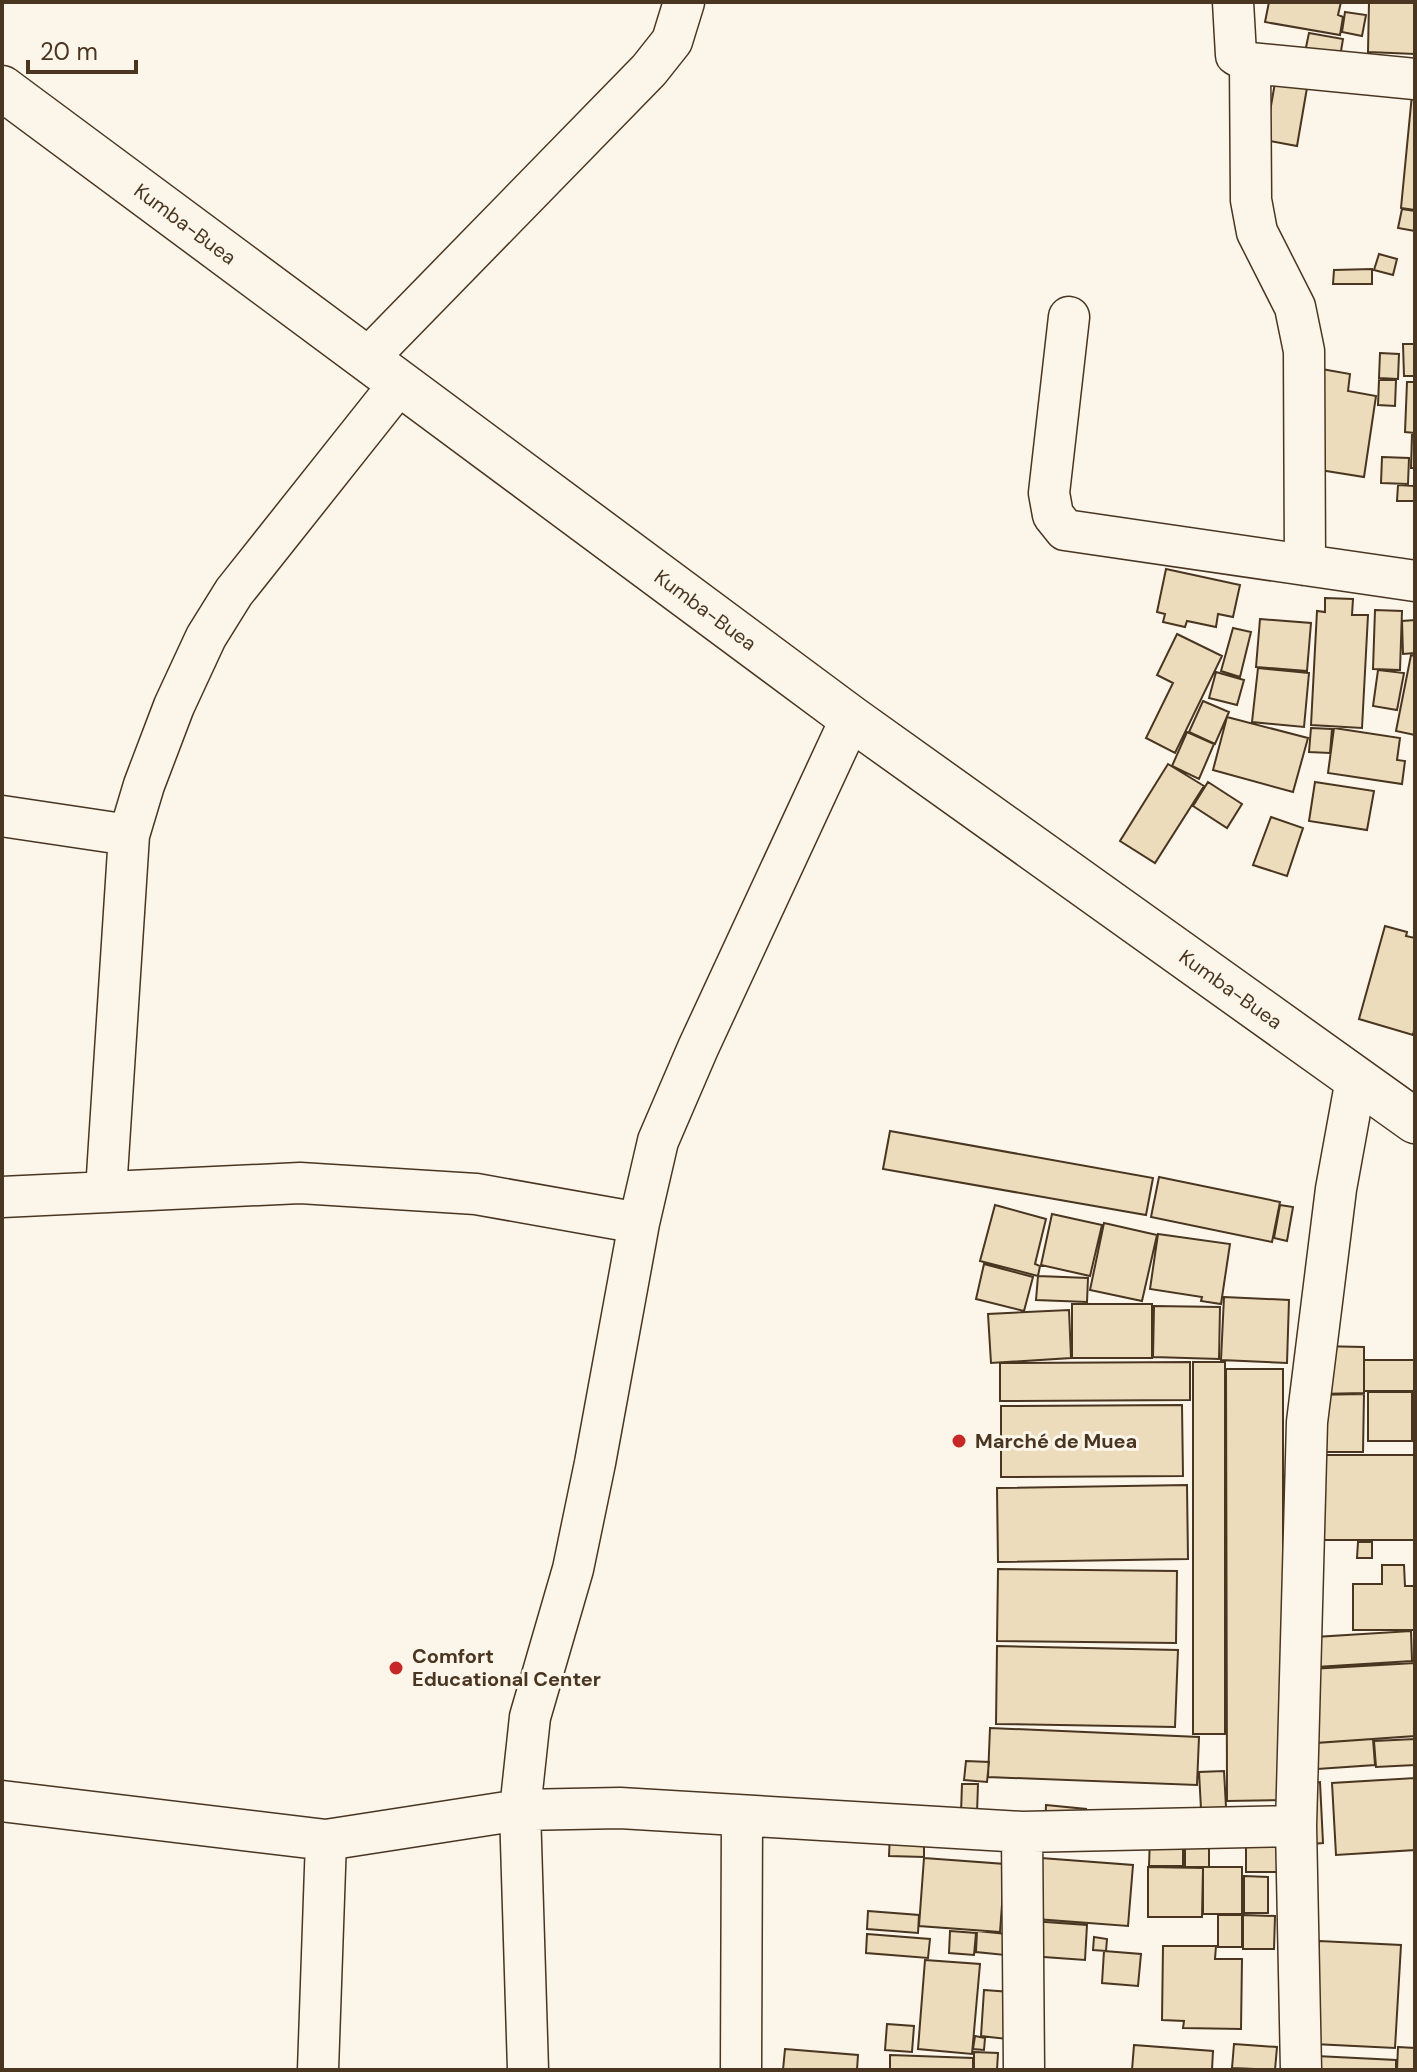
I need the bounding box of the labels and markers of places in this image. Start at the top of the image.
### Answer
place label: Marché de Muea [975,1428,1137,1454]
marker: Marché de Muea [950,1432,968,1450]
place label: Comfort Educational Center [412,1643,601,1692]
marker: Comfort Educational Center [387,1659,405,1677]

